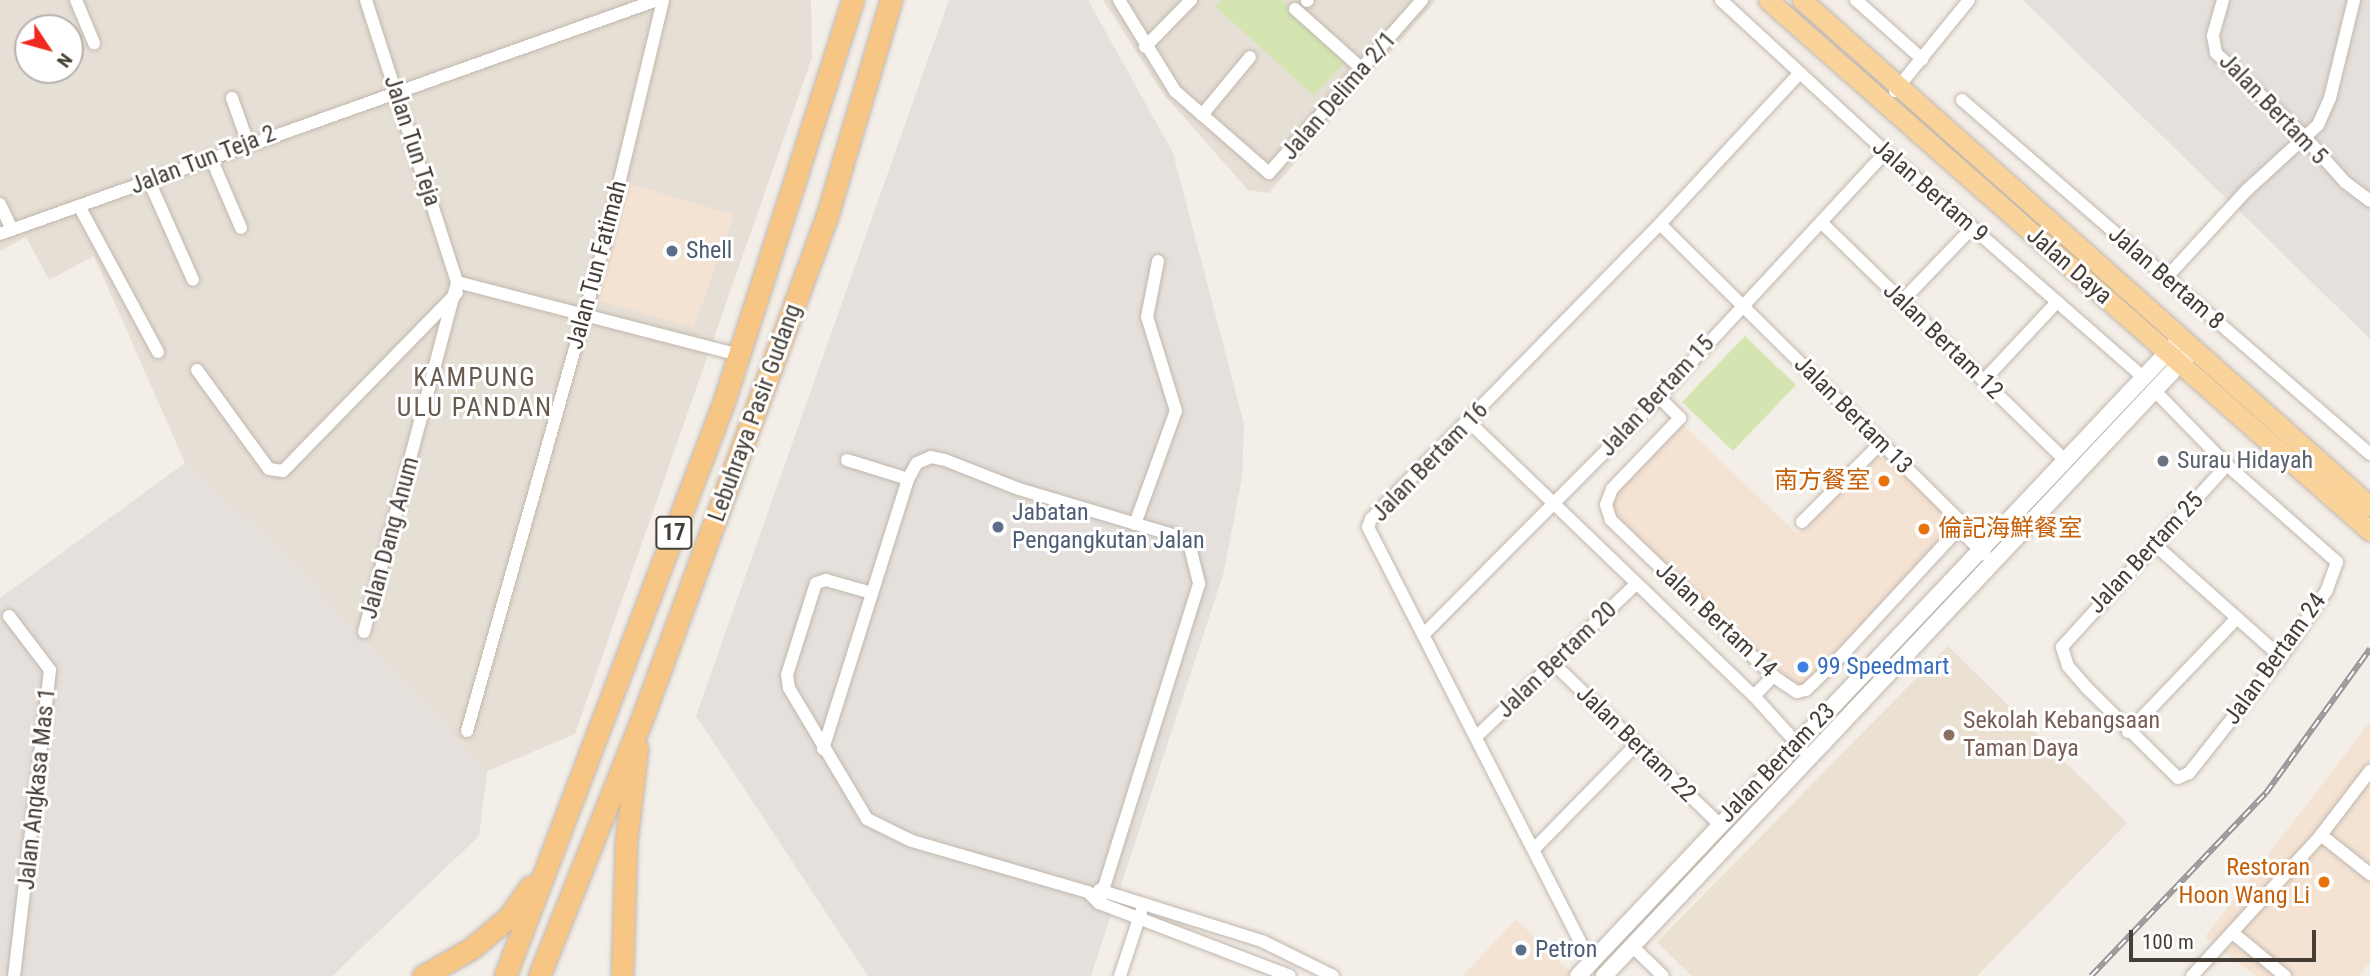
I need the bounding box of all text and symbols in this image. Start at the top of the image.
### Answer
north arrow [14,14,84,84]
street label: Jalan Delima 2/1 [1275,26,1403,166]
street label: Jalan Bertam 5 [2213,47,2333,171]
text: N [52,49,78,72]
street label: Jalan Tun Teja [377,71,447,211]
street label: Jalan Tun Teja 2 [126,119,280,201]
street label: Jalan Bertam 9 [1866,133,1994,249]
street label: Jalan Tun Fatimah [561,177,633,353]
street label: Jalan Bertam 8 [2102,220,2230,336]
street label: Jalan Daya [2020,221,2118,311]
place label: Shell [686,237,732,265]
marker: Shell [664,243,680,259]
street label: Jalan Bertam 12 [1877,277,2009,405]
street label: Lebuhraya Pasir Gudang [702,300,808,526]
street label: Jalan Bertam 15 [1593,329,1721,463]
street label: Jalan Bertam 13 [1788,350,1918,480]
district label: KAMPUNG ULU PANDAN [398,362,552,424]
street label: Jalan Bertam 16 [1366,396,1494,528]
place label: Surau Hidayah [2177,447,2313,475]
marker: Surau Hidayah [2155,453,2171,469]
street label: Jalan Dang Anum [355,454,425,622]
place label: 南方餐室 [1774,467,1870,495]
marker: 南方餐室 [1876,473,1892,489]
street label: Jalan Bertam 25 [2082,486,2210,620]
place label: Jabatan Pengangkutan Jalan [1012,499,1205,555]
road number: 17 [655,513,693,552]
place label: 倫記海鮮餐室 [1938,515,2082,543]
marker: Jabatan Pengangkutan Jalan [990,519,1006,535]
marker: 倫記海鮮餐室 [1916,521,1932,537]
street label: Jalan Bertam 14 [1649,556,1783,684]
street label: Jalan Bertam 24 [2218,588,2332,730]
street label: Jalan Bertam 20 [1491,596,1623,724]
place label: 99 Speedmart [1817,653,1949,681]
marker: 99 Speedmart [1795,659,1811,675]
street label: Jalan Bertam 22 [1570,680,1702,808]
street label: Jalan Angkasa Mas 1 [12,687,62,891]
street label: Jalan Bertam 23 [1713,697,1841,829]
place label: Sekolah Kebangsaan Taman Daya [1963,707,2160,763]
marker: Sekolah Kebangsaan Taman Daya [1941,727,1957,743]
place label: Restoran Hoon Wang Li [2179,854,2310,910]
marker: Restoran Hoon Wang Li [2316,874,2332,890]
scale bar [2132,916,2319,960]
text: 100 m [2142,930,2194,954]
place label: Petron [1535,936,1597,964]
marker: Petron [1513,942,1529,958]

